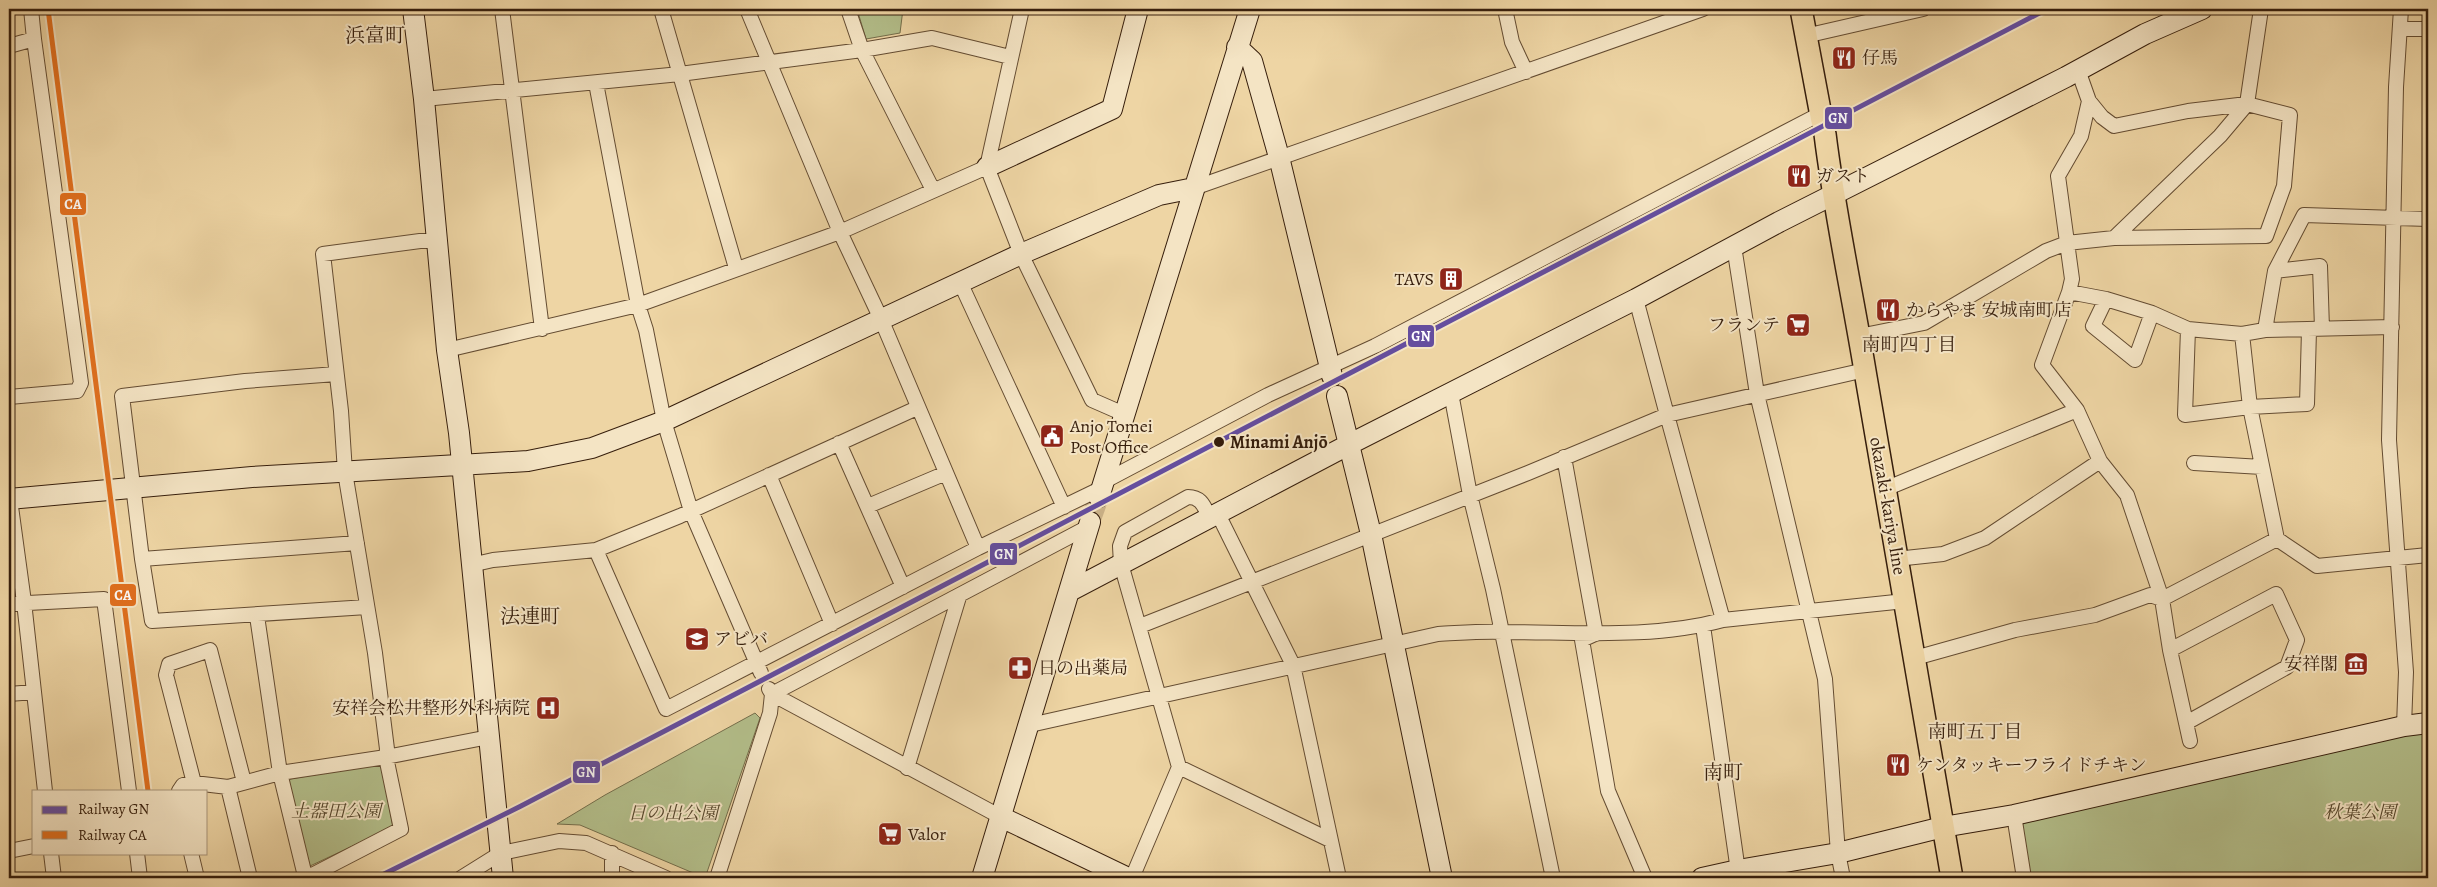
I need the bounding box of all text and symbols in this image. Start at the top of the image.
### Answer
district label: 浜富町 [345,22,405,49]
restaurant icon: 仔馬 [1831,45,1857,71]
place label: 仔馬 [1862,46,1898,70]
line badge: GN [1824,106,1853,130]
text: GN [1828,109,1848,128]
restaurant icon: ガスト [1786,163,1812,189]
place label: ガスト [1816,164,1870,188]
line badge: CA [59,192,87,216]
text: CA [64,195,82,214]
building icon: TAVS [1438,266,1464,292]
place label: TAVS [1395,267,1434,291]
restaurant icon: からやま 安城南町店 [1875,297,1901,323]
place label: からやま 安城南町店 [1906,298,2072,322]
supermarket icon: フランテ [1785,312,1811,338]
place label: フランテ [1708,313,1780,337]
line badge: GN [1407,324,1435,348]
text: GN [1411,327,1431,346]
district label: 南町四丁目 [1861,332,1957,358]
place label: Anjo Tomei Post Office [1069,414,1153,459]
public building icon: Anjo Tomei Post Office [1039,423,1065,449]
place label: Minami Anjō [1230,430,1328,454]
marker: Minami Anjō [1212,435,1226,449]
street label: okazaki-kariya line [1864,435,1912,577]
line badge: GN [989,542,1018,566]
text: GN [994,545,1014,564]
line badge: CA [109,583,137,607]
text: CA [114,586,132,605]
district label: 法連町 [500,603,560,630]
school or university icon: アビバ [684,626,710,652]
place label: アビバ [714,627,768,651]
museum icon: 安祥閣 [2343,651,2369,677]
place label: 安祥閣 [2284,652,2338,676]
pharmacy icon: 日の出薬局 [1007,655,1033,681]
place label: 日の出薬局 [1038,656,1128,680]
hospital icon: 安祥会松井整形外科病院 [535,695,561,721]
place label: 安祥会松井整形外科病院 [332,696,530,720]
district label: 南町五丁目 [1927,719,2023,745]
restaurant icon: ケンタッキーフライドチキン [1885,752,1911,778]
place label: ケンタッキーフライドチキン [1916,753,2147,777]
district label: 南町 [1703,759,1743,786]
line badge: GN [572,760,601,784]
text: GN [576,763,596,782]
legend [32,790,208,854]
text: Railway GN [78,799,149,819]
park label: 土器田公園 [291,799,384,823]
park label: 秋葉公園 [2324,800,2399,824]
park label: 日の出公園 [628,801,721,825]
supermarket icon: Valor [877,821,903,847]
place label: Valor [907,822,946,846]
text: Railway CA [78,825,147,845]

